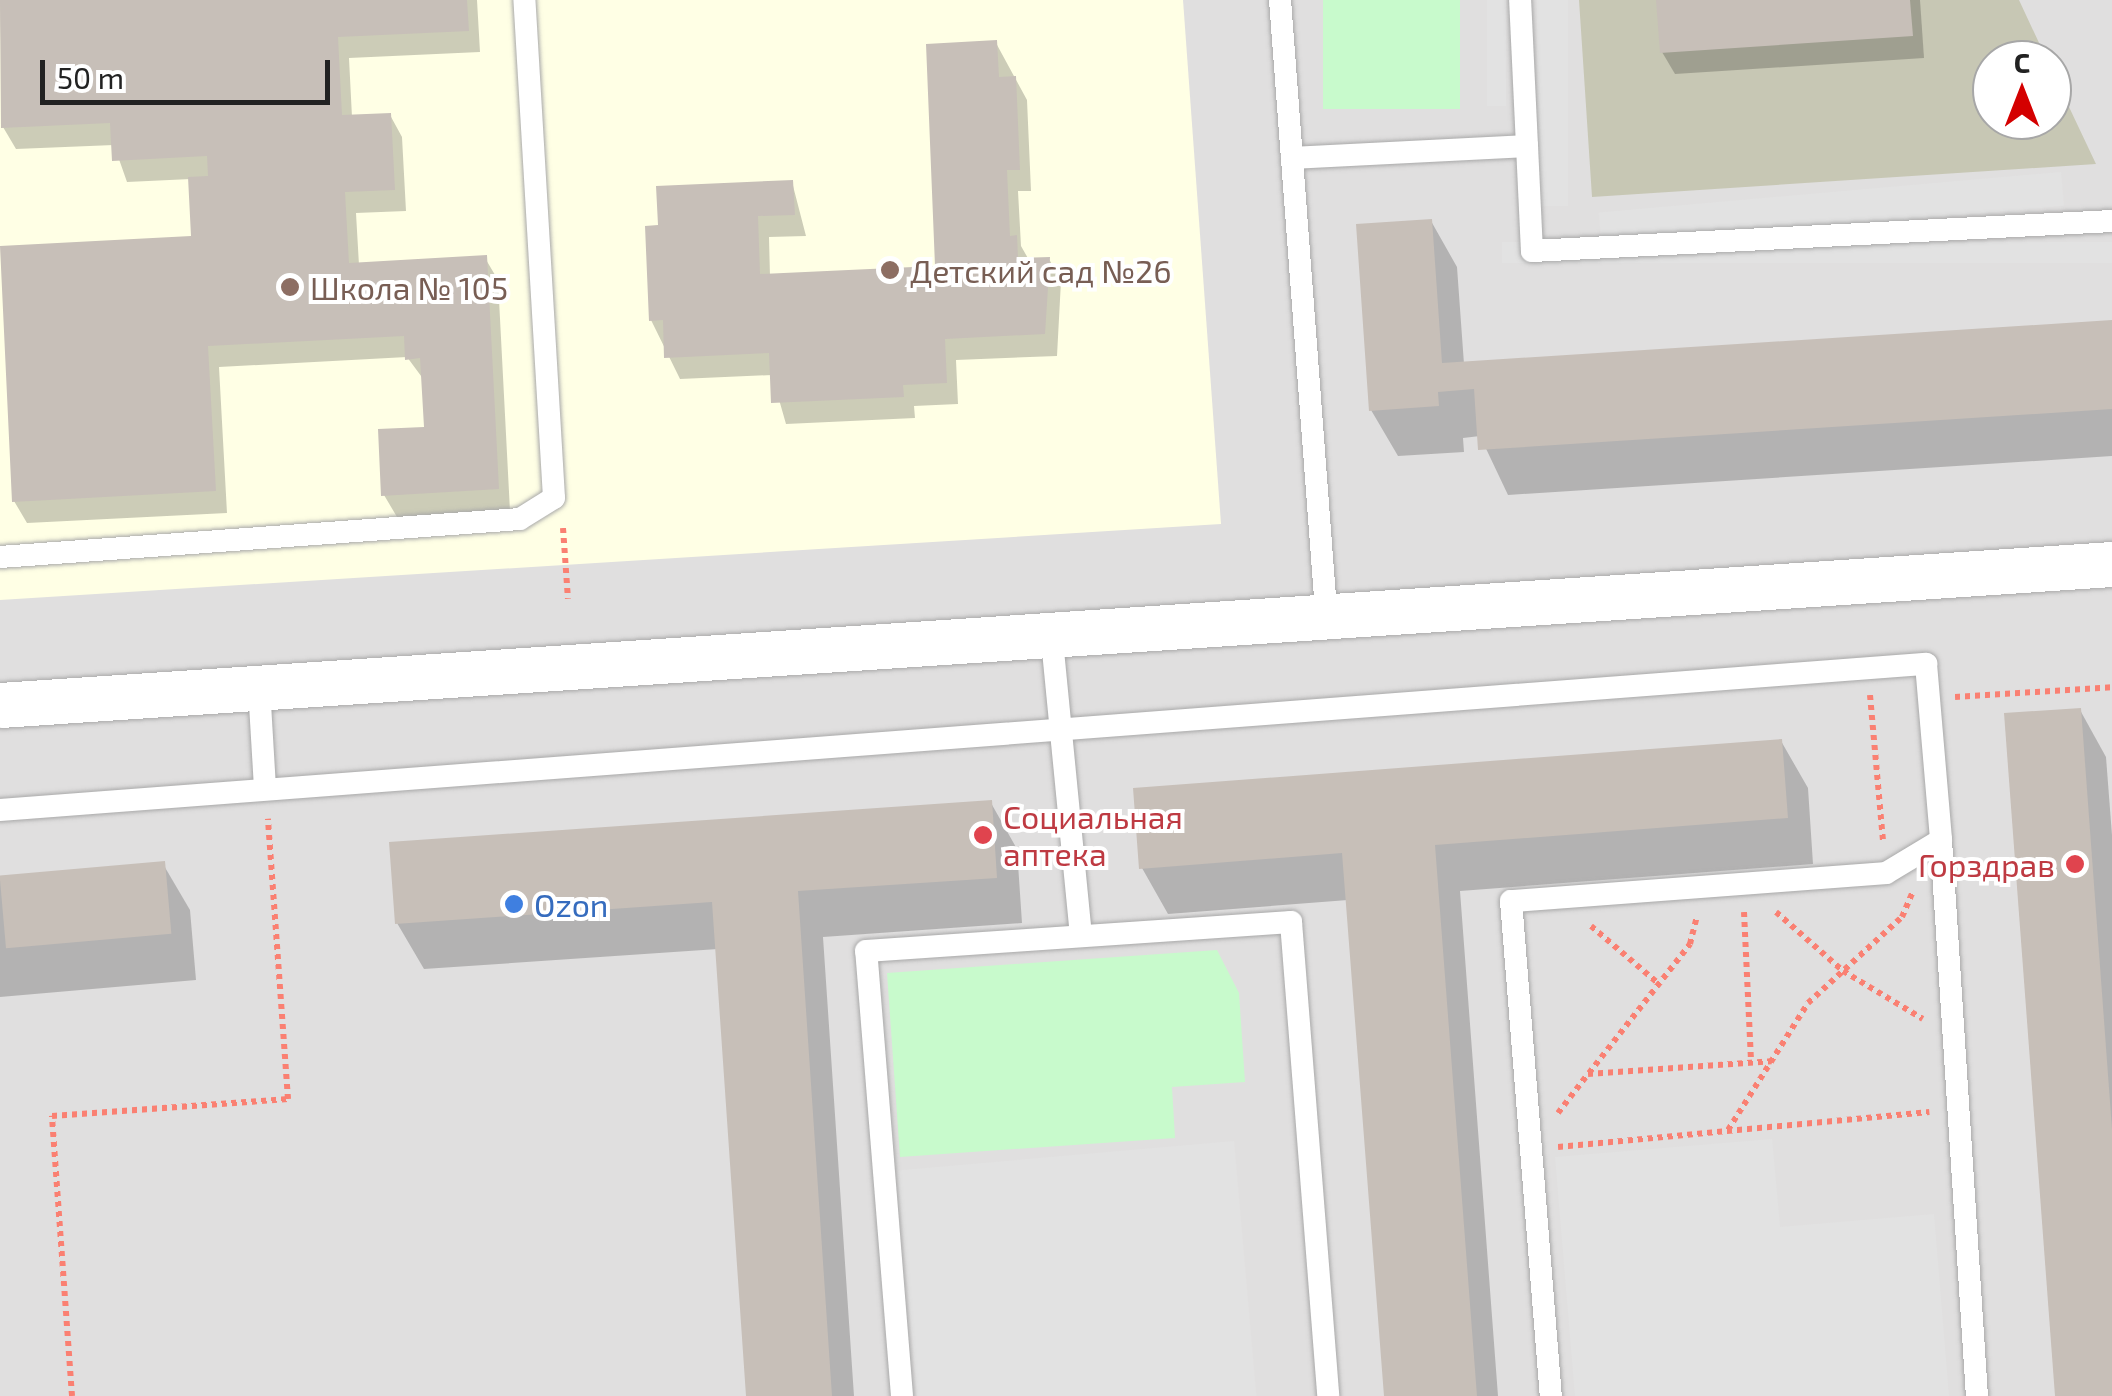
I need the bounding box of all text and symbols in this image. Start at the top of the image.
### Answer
scale bar [45,40,335,102]
north arrow [1972,40,2072,140]
text: С [2014,45,2030,79]
text: 50 m [57,59,124,95]
place label: Детский сад №26 [910,251,1172,289]
marker: Детский сад №26 [879,259,901,281]
place label: Школа № 105 [310,268,508,306]
marker: Школа № 105 [279,276,301,298]
place label: Социальная аптека [1003,798,1183,873]
marker: Социальная аптека [972,824,994,846]
place label: Горздрав [1918,845,2055,883]
marker: Горздрав [2064,853,2086,875]
place label: Ozon [534,885,608,923]
marker: Ozon [503,893,525,915]

